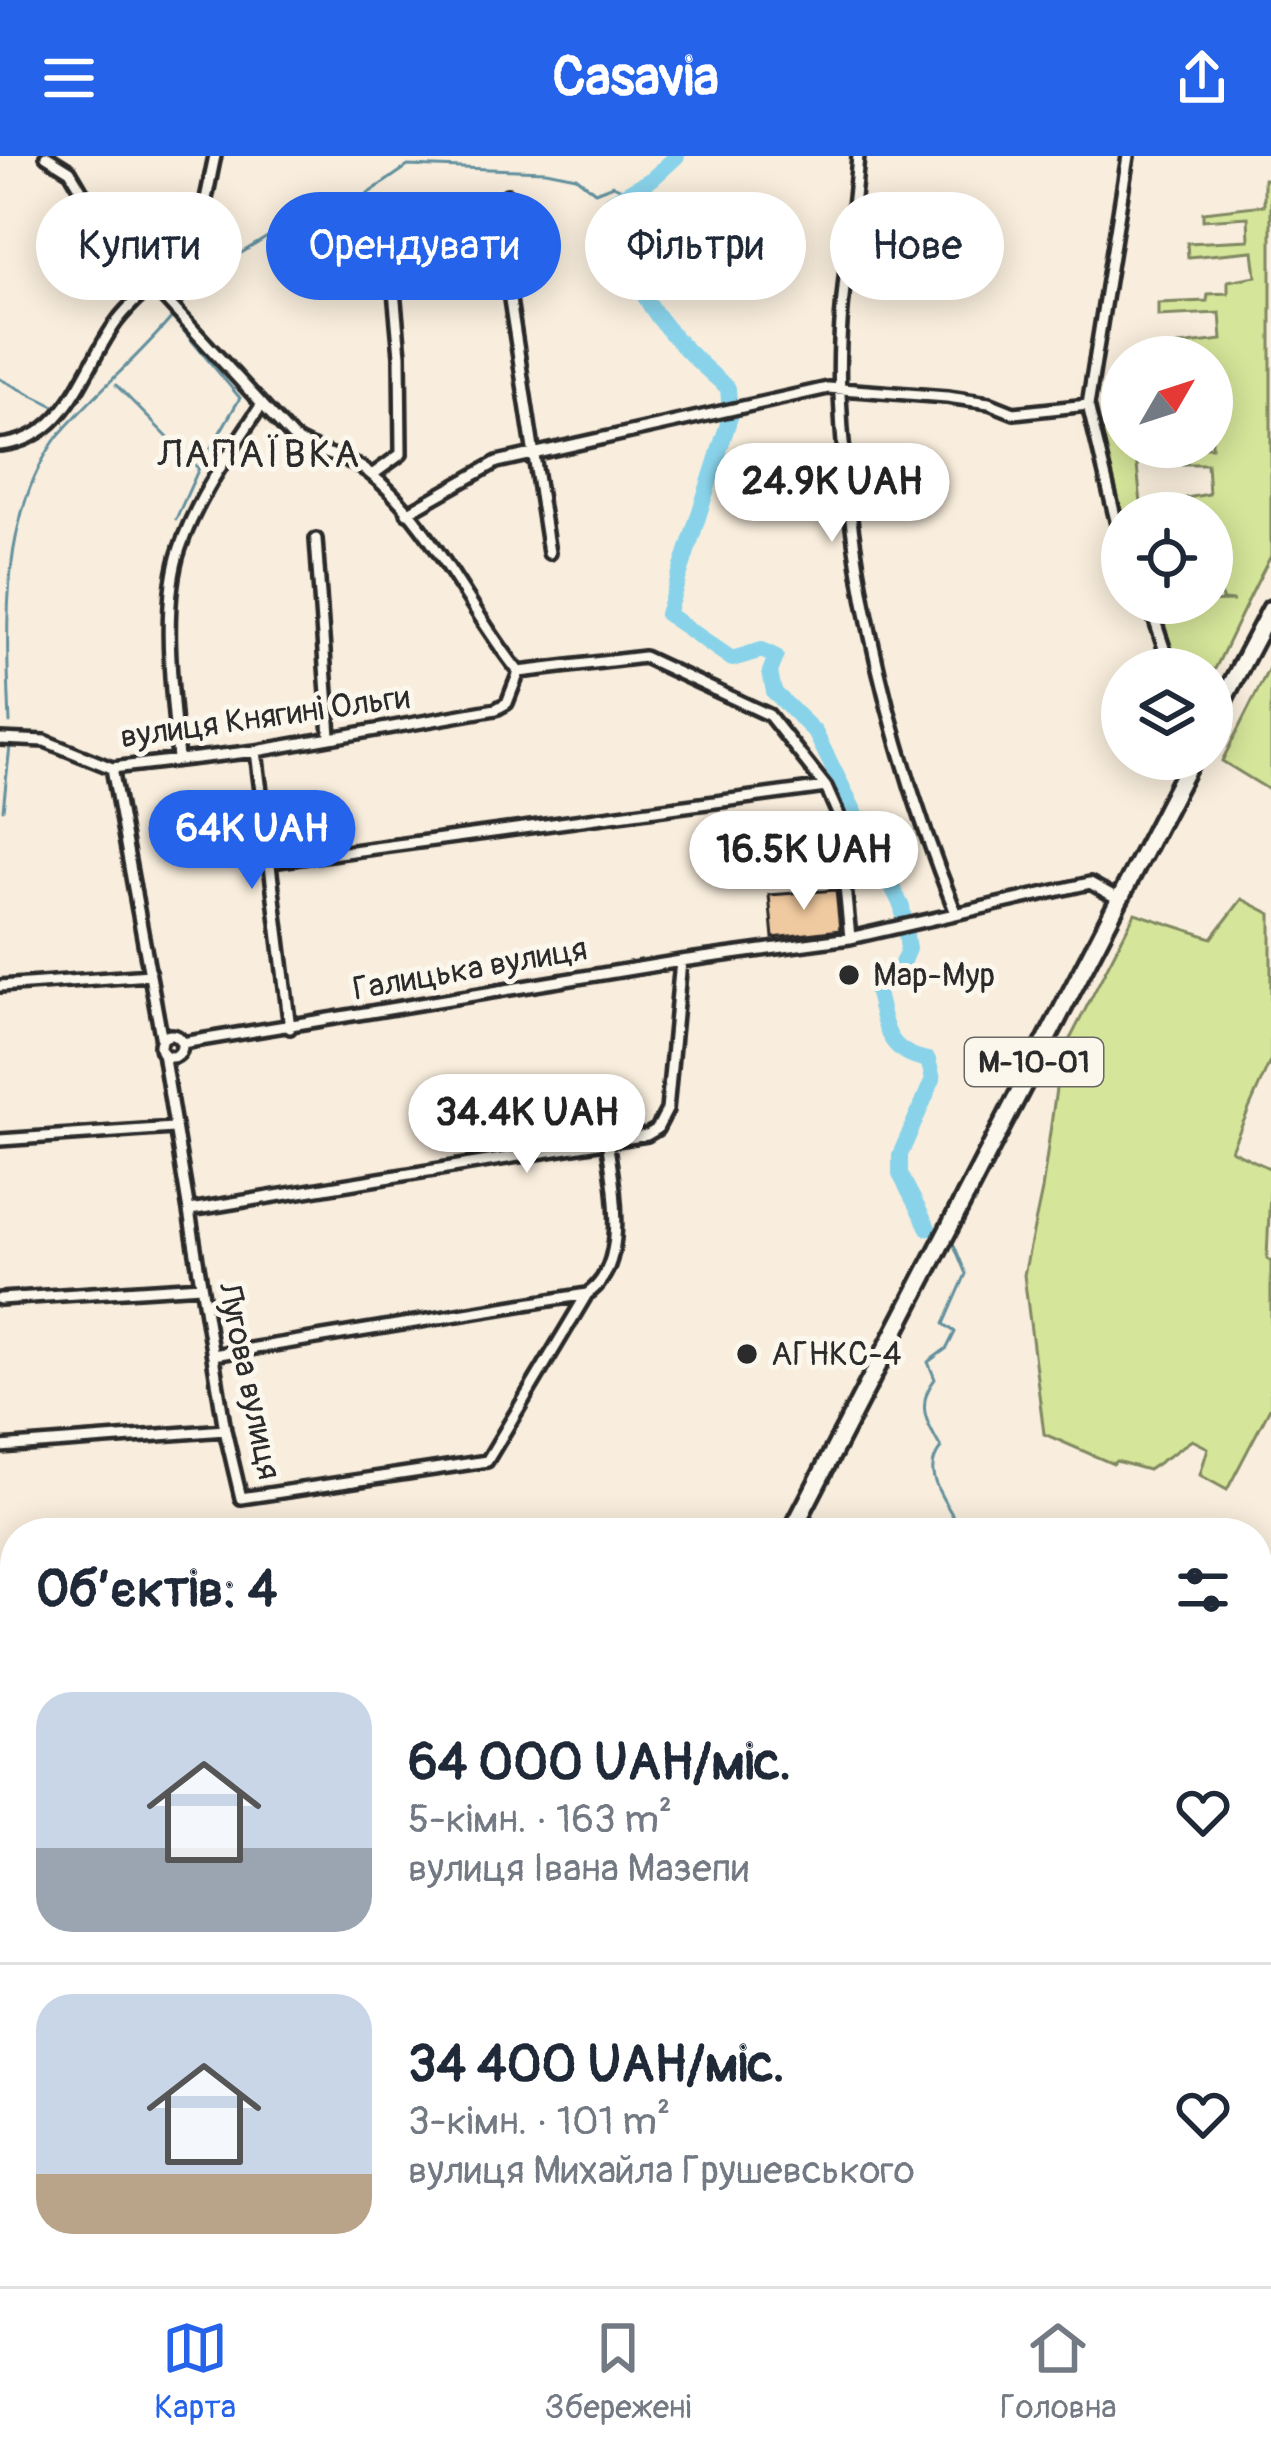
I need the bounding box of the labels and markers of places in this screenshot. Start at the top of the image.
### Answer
pin: 24.9K UAH [695,443,969,545]
pin: 64K UAH [141,790,363,892]
pin: 16.5K UAH [667,811,941,913]
place label: Мар-Мур [873,955,995,996]
marker: Мар-Мур [836,962,862,988]
pin: 34.4K UAH [390,1074,664,1176]
place label: АГНКС-4 [771,1334,902,1375]
marker: АГНКС-4 [734,1341,760,1367]

